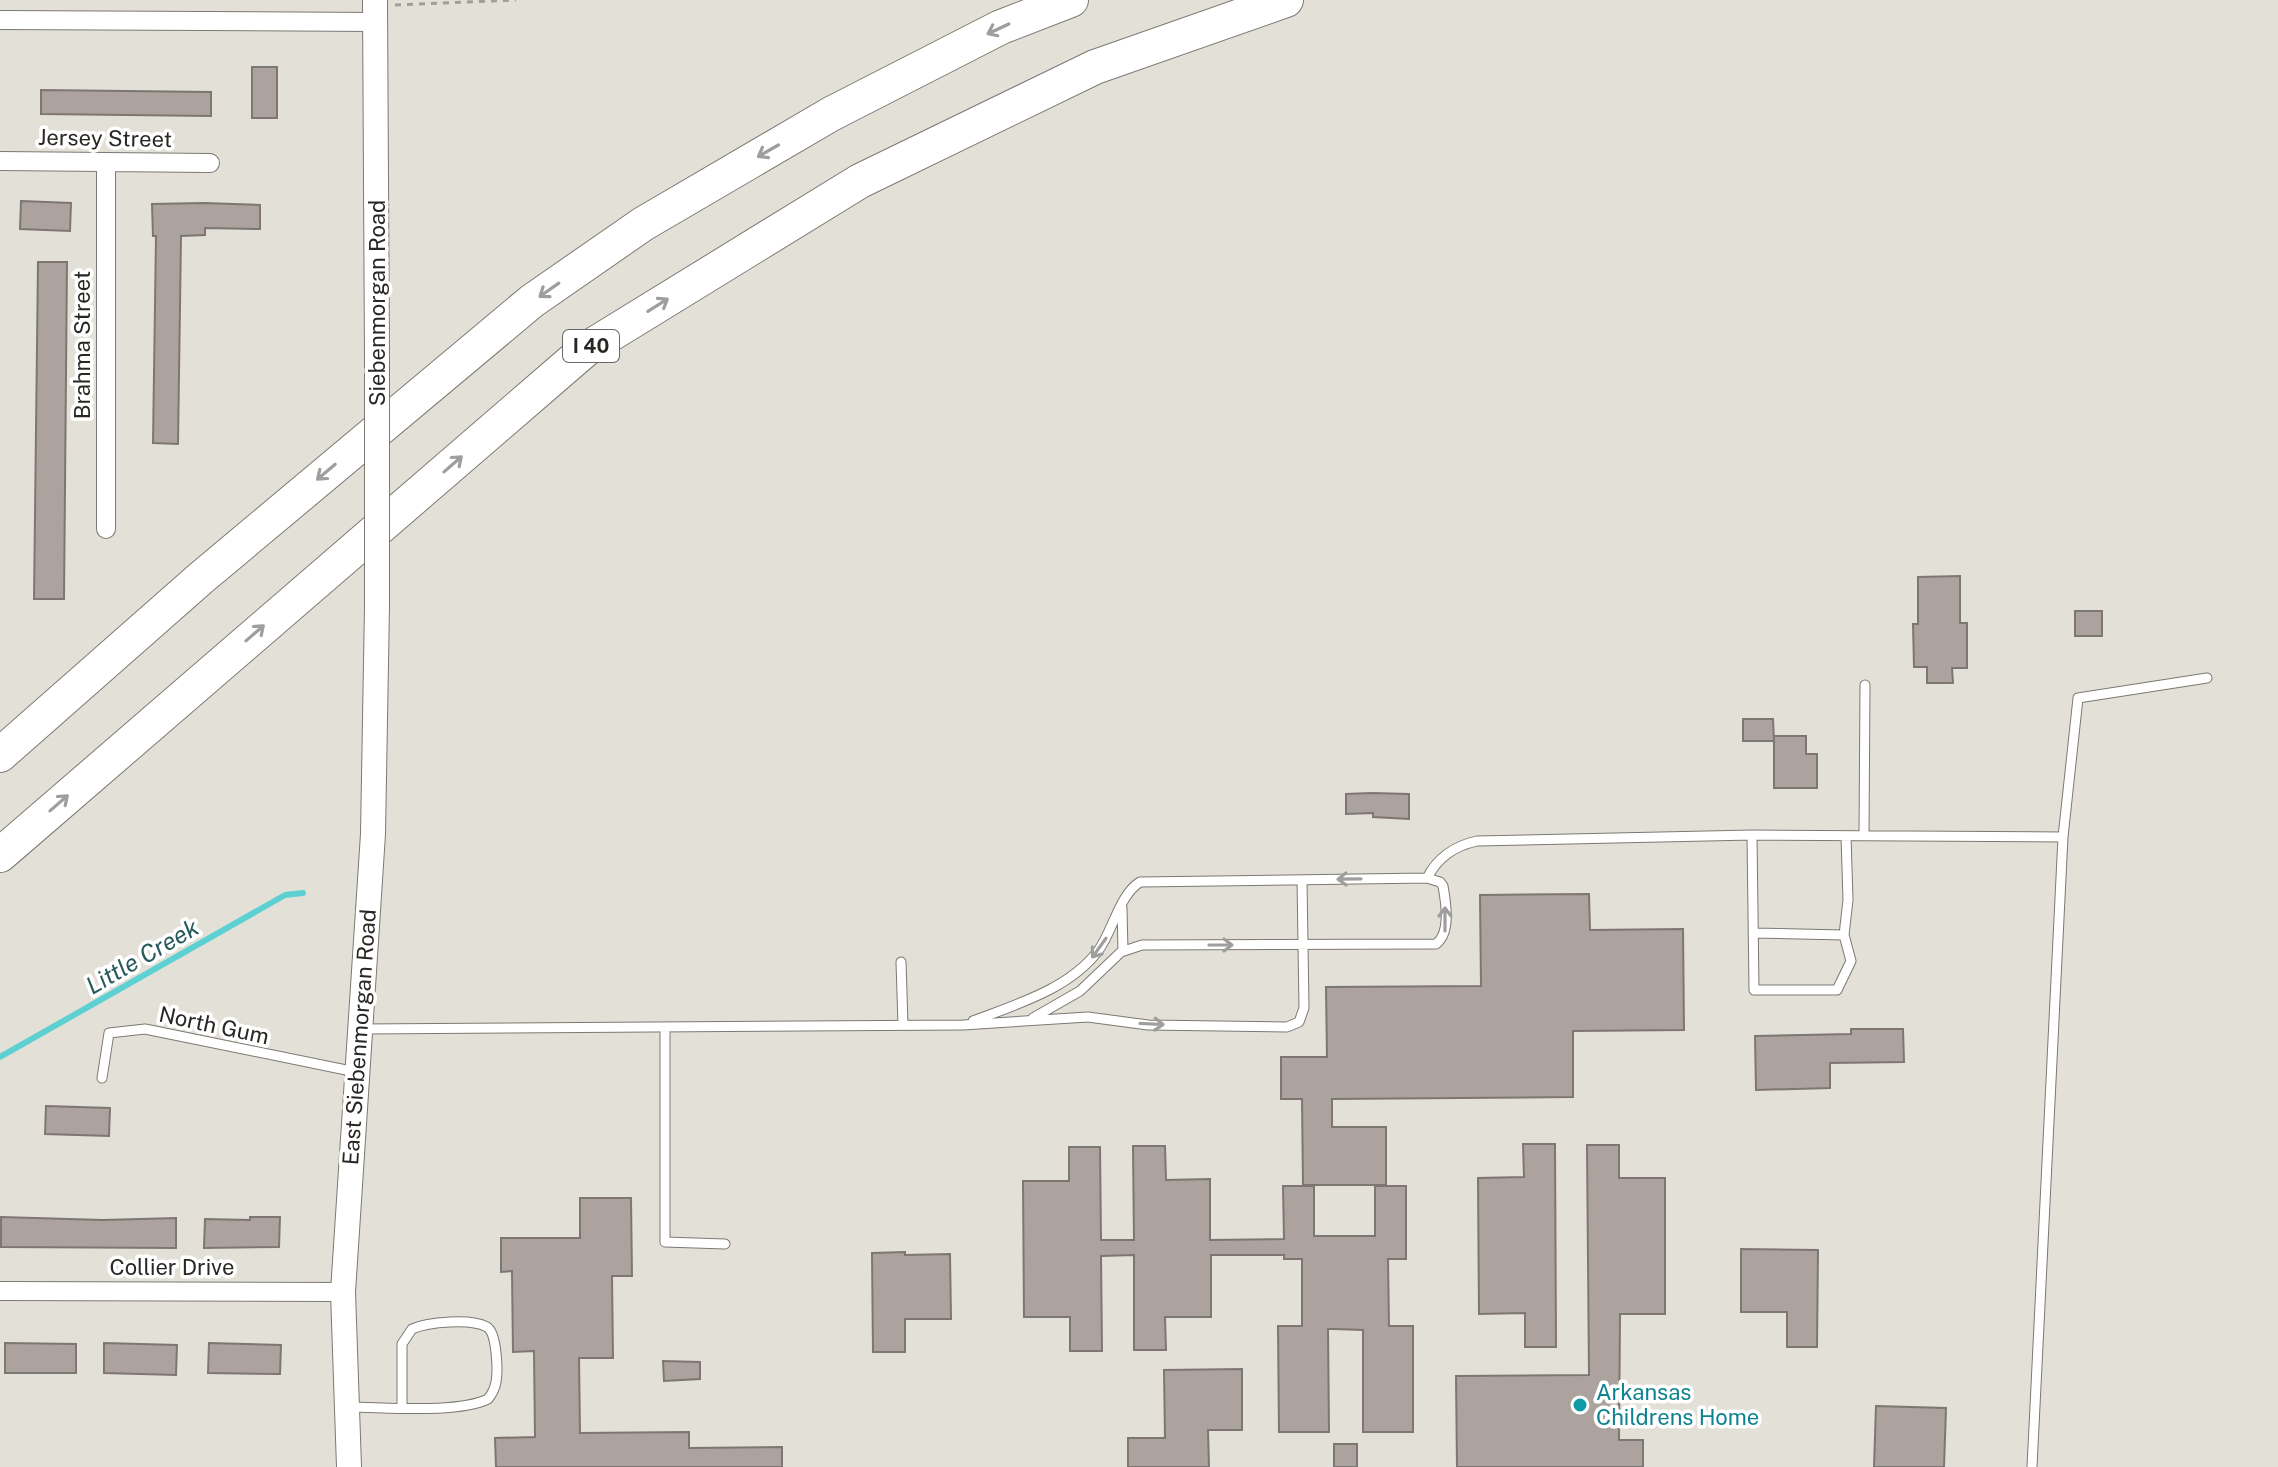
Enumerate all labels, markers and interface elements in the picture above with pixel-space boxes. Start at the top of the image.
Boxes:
one-way arrow [987,22,1011,37]
street label: Jersey Street [38,124,172,152]
one-way arrow [757,143,780,159]
street label: Siebenmorgan Road [364,200,390,406]
street label: Brahma Street [69,271,95,419]
one-way arrow [539,281,560,298]
one-way arrow [646,297,669,313]
road number: I 40 [563,330,619,362]
one-way arrow [442,455,462,473]
one-way arrow [317,463,337,481]
one-way arrow [245,624,265,642]
one-way arrow [48,795,68,813]
one-way arrow [1336,871,1363,887]
one-way arrow [1437,906,1453,933]
street label: East Siebenmorgan Road [337,908,381,1166]
water label: Little Creek [81,913,203,999]
one-way arrow [1091,937,1108,958]
one-way arrow [1207,937,1234,953]
street label: North Gum [157,1001,271,1049]
one-way arrow [1138,1017,1165,1032]
street label: Collier Drive [110,1254,234,1280]
place label: Arkansas Childrens Home [1596,1379,1759,1430]
marker: Arkansas Childrens Home [1571,1396,1589,1414]

